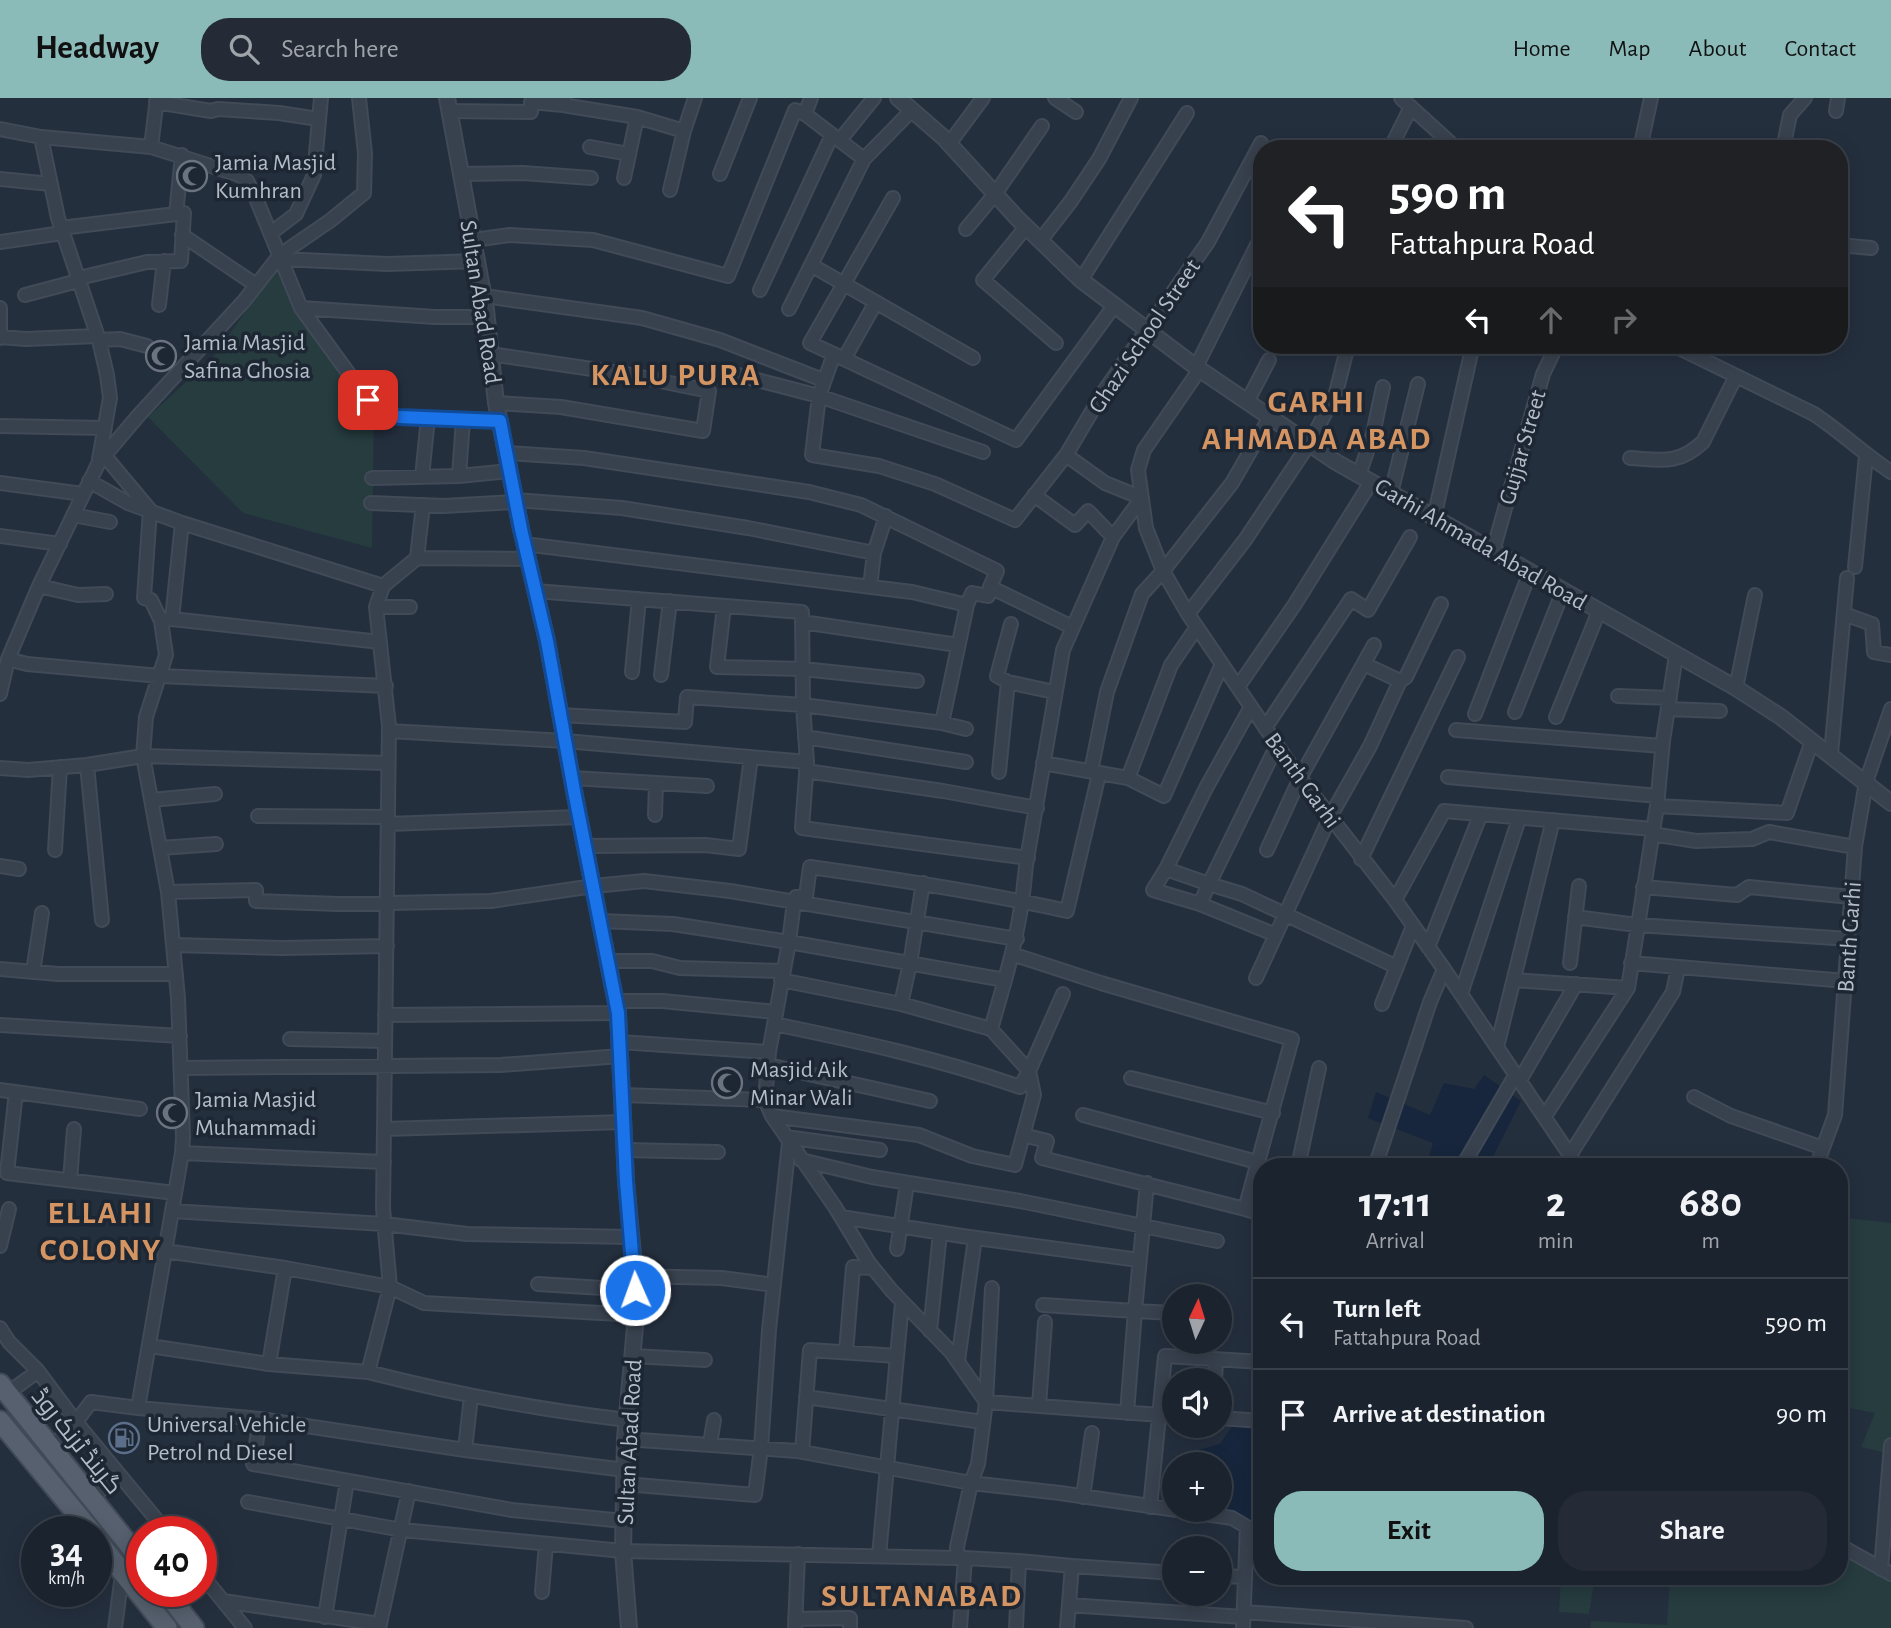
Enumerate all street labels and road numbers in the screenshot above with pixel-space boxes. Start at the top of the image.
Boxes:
street label: Sultan Abad Road [455,218,505,386]
street label: Ghazi School Street [1085,255,1205,418]
street label: Gujjar Street [1495,387,1551,507]
street label: Garhi Ahmada Abad Road [1370,474,1591,615]
street label: Banth Garhi [1260,729,1345,833]
street label: Banth Garhi [1834,881,1866,993]
street label: Sultan Abad Road [614,1359,646,1525]
street label: گرینڈ ٹرنک روڈ [27,1384,126,1499]

